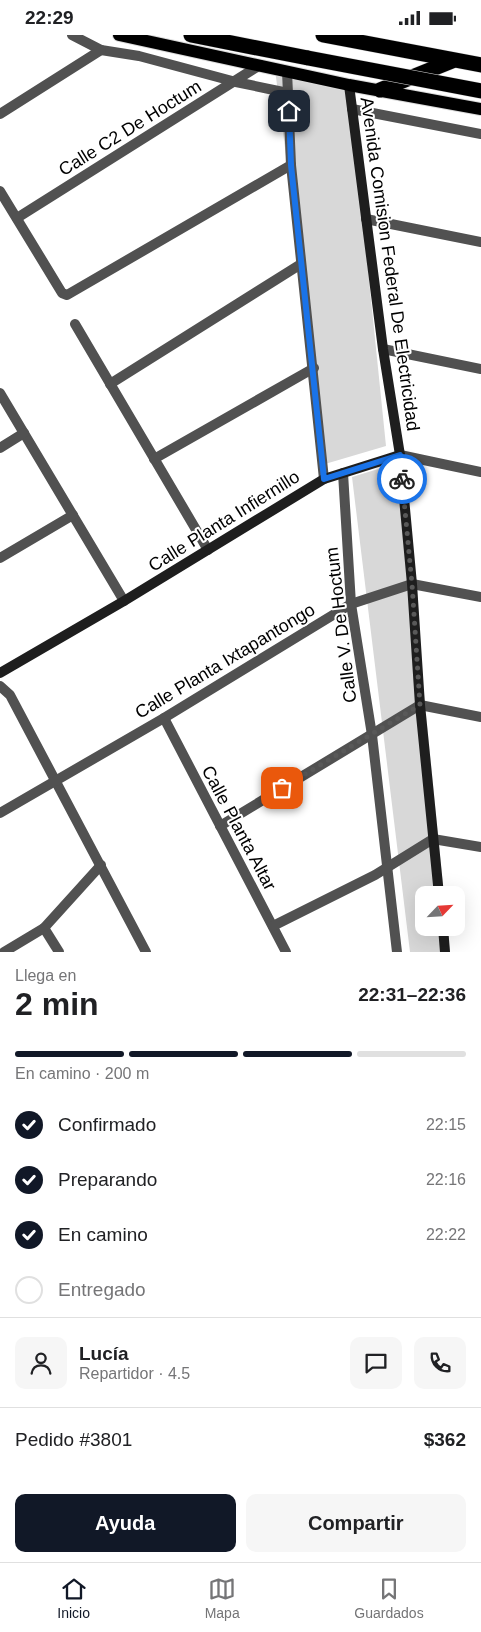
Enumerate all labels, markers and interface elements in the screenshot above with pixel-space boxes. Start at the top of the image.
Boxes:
text: 22:29 [25,7,74,28]
street label: Calle C2 De Hoctum [55,76,205,180]
pin [268,90,310,132]
street label: Avenida Comision Federal De Electricidad [357,96,423,432]
icon: home [275,97,303,125]
courier [377,454,427,504]
icon: bike [388,465,416,493]
street label: Calle Planta Infiernillo [145,466,303,576]
street label: Calle V. De Hoctum [322,546,360,704]
street label: Calle Planta Ixtapantongo [131,599,319,723]
street label: Calle Planta Altar [198,762,280,894]
pin [261,767,303,809]
icon: bag [268,774,296,802]
north arrow [415,886,465,936]
map controls [415,886,465,936]
text: Llega en [15,967,76,984]
text: 22:31–22:36 [358,984,466,1005]
text: 2 min [15,986,99,1022]
text: En camino · 200 m [15,1065,149,1082]
icon: check [15,1111,43,1139]
text: Confirmado [58,1114,156,1135]
text: 22:15 [426,1116,466,1133]
icon: check [15,1166,43,1194]
text: Preparando [58,1169,157,1190]
text: 22:16 [426,1171,466,1188]
icon: check [15,1221,43,1249]
text: En camino [58,1224,148,1245]
text: 22:22 [426,1226,466,1243]
text: Entregado [58,1279,146,1300]
button: person [15,1337,67,1389]
button: chat [350,1337,402,1389]
button: phone [414,1337,466,1389]
text: Lucía [79,1343,129,1364]
text: Repartidor · 4.5 [79,1365,190,1382]
text: Pedido #3801 [15,1429,132,1450]
text: $362 [424,1429,466,1450]
button: Ayuda [15,1494,236,1552]
button: Compartir [246,1494,466,1552]
tab: Inicio [57,1575,90,1621]
tab: Mapa [205,1575,240,1621]
tab: Guardados [354,1575,424,1621]

